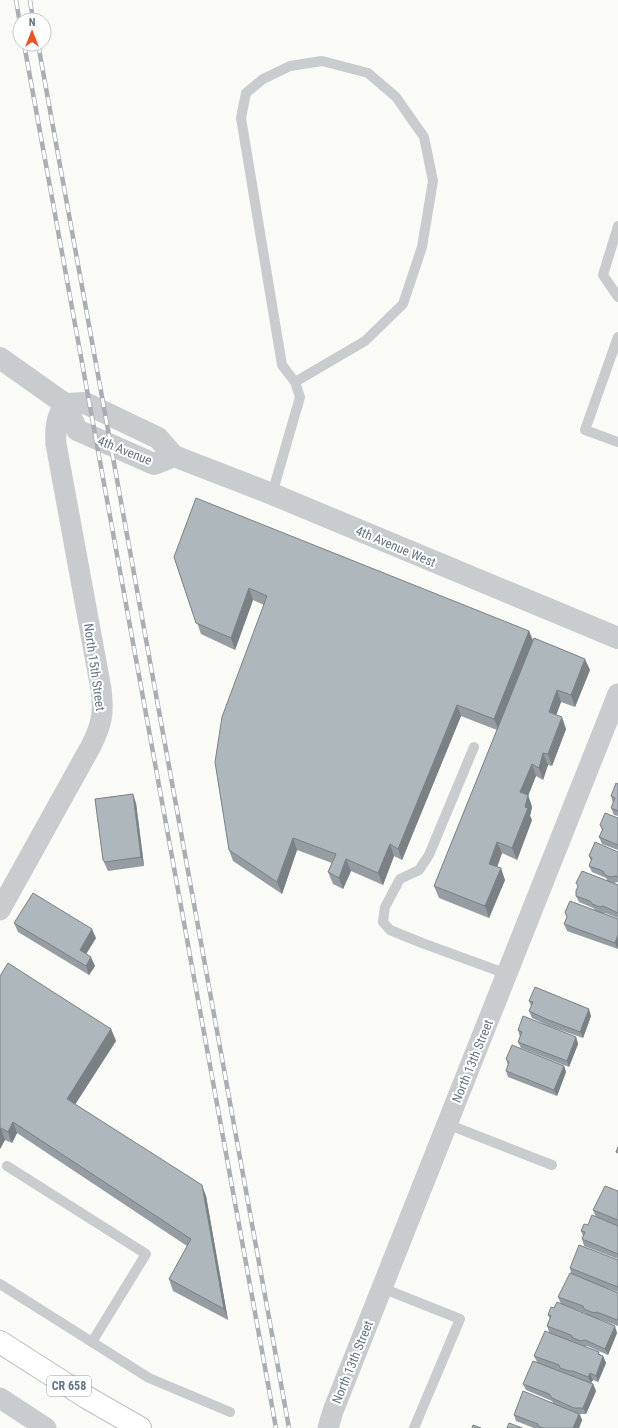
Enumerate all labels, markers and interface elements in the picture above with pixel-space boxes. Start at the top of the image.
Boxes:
north arrow [12,12,52,52]
text: N [29,16,36,29]
street label: 4th Avenue [96,433,154,468]
street label: 4th Avenue West [354,523,438,570]
street label: North 15th Street [81,622,108,712]
street label: North 13th Street [449,1017,496,1105]
street label: North 13th Street [329,1318,376,1406]
road number: CR 658 [47,1376,91,1396]

